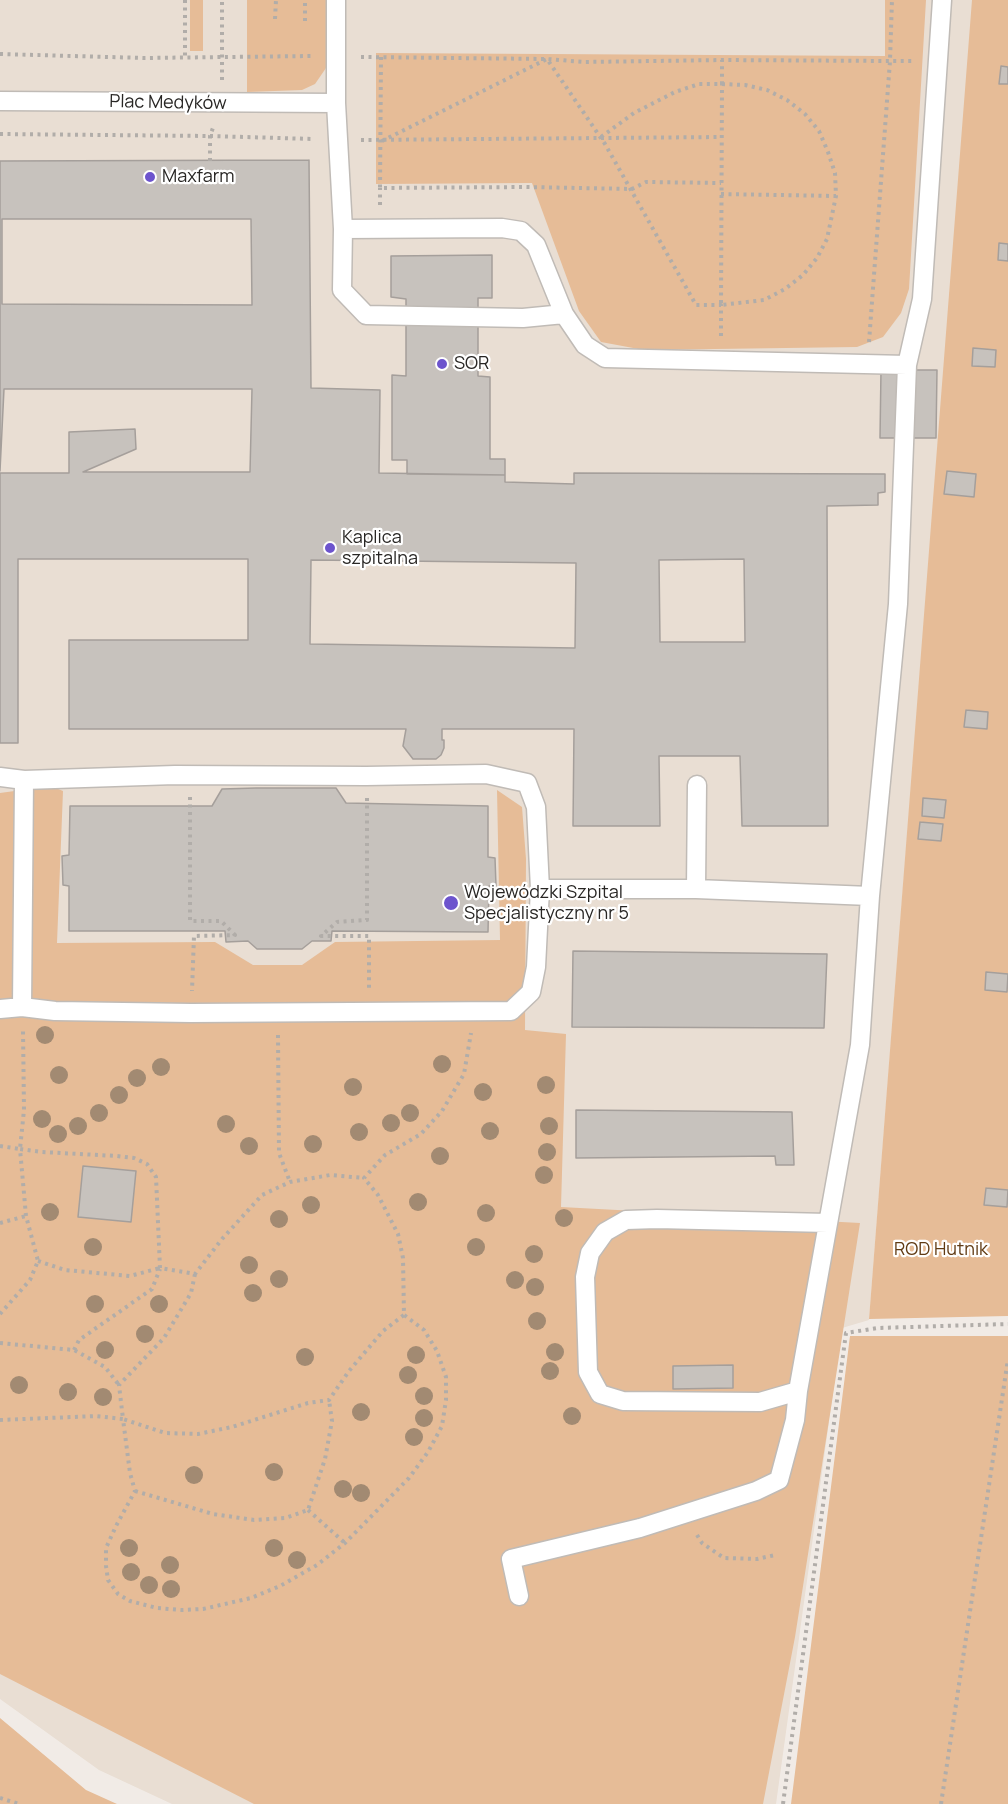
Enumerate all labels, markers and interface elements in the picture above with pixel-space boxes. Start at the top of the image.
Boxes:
street label: Plac Medyków [109,91,227,115]
place label: Maxfarm [162,166,234,188]
marker: Maxfarm [143,170,157,184]
place label: SOR [454,353,489,375]
marker: SOR [435,357,449,371]
place label: Kaplica szpitalna [342,527,418,570]
marker: Kaplica szpitalna [323,541,337,555]
place label: Wojewódzki Szpital Specjalistyczny nr 5 [464,882,629,924]
marker: Wojewódzki Szpital Specjalistyczny nr 5 [442,894,460,912]
park label: ROD Hutnik [894,1239,988,1261]

